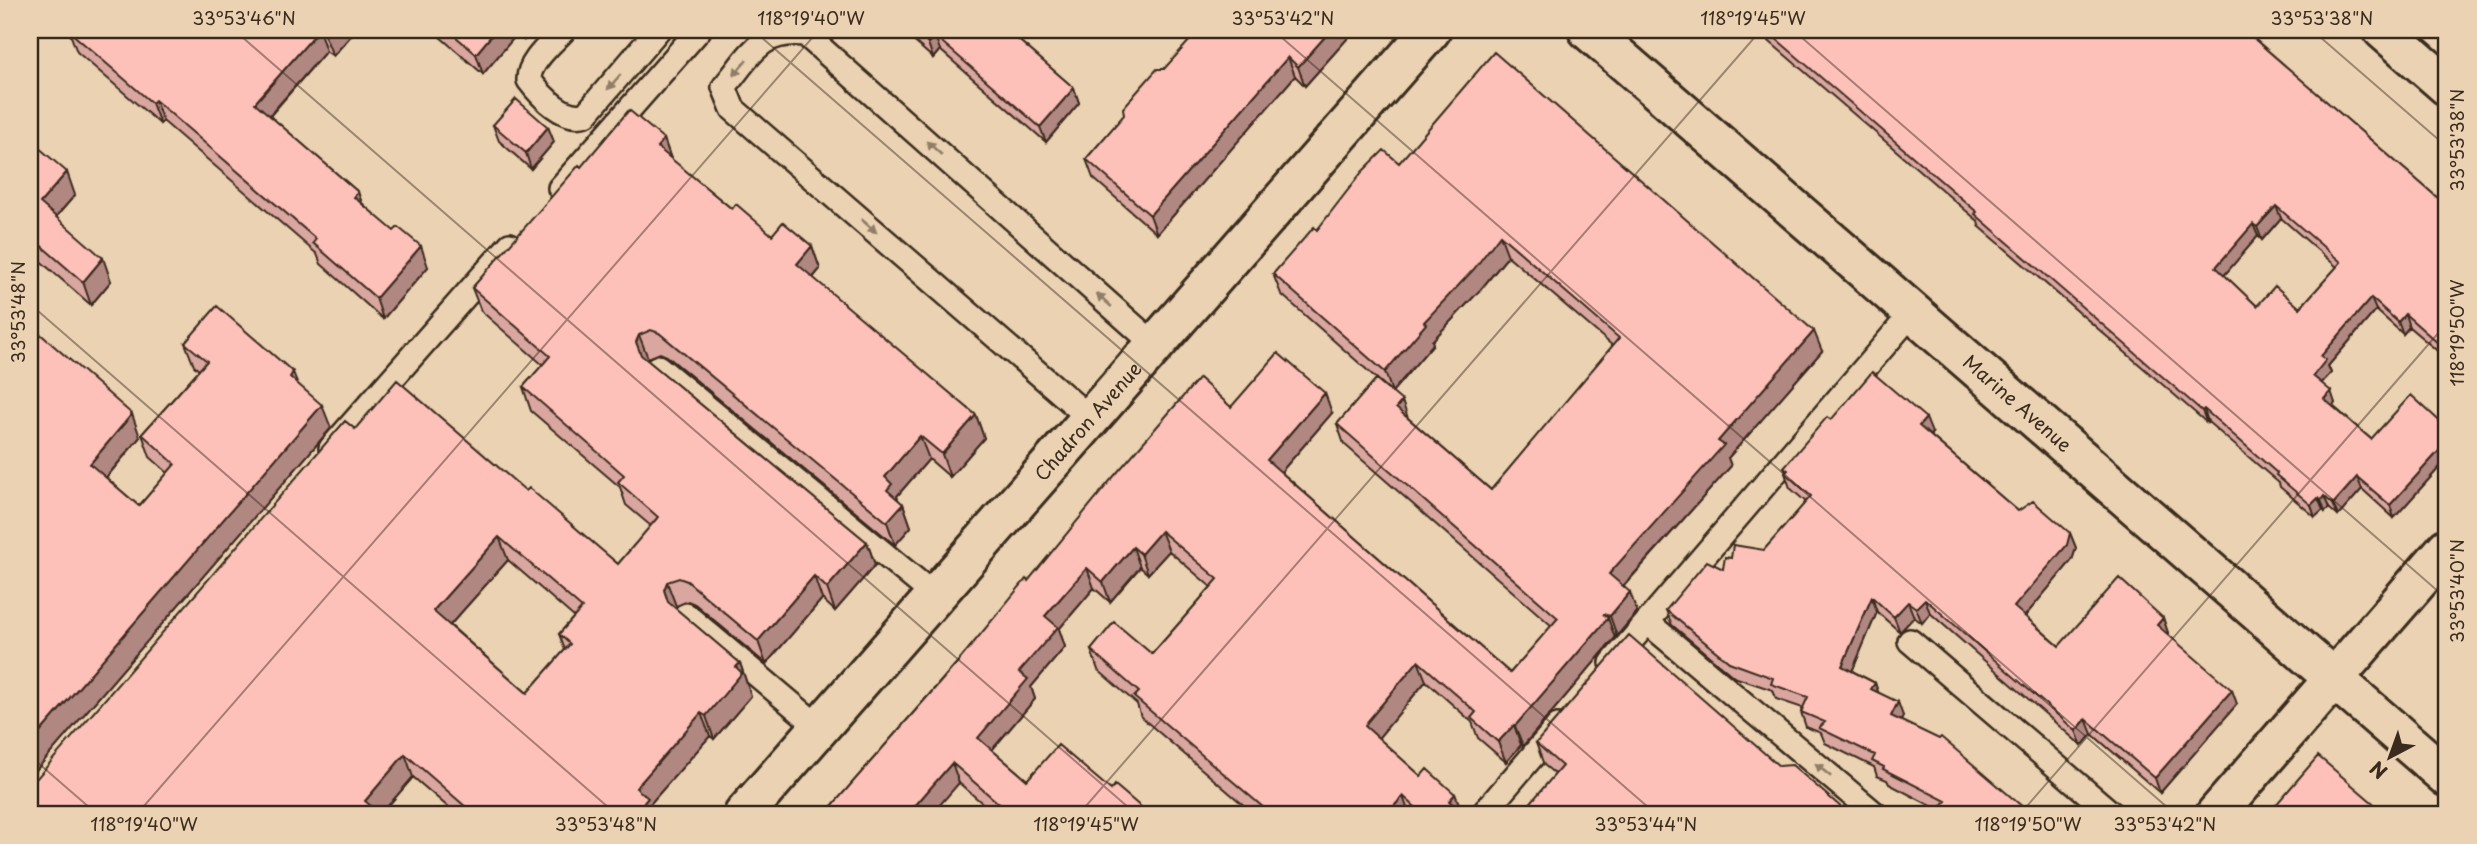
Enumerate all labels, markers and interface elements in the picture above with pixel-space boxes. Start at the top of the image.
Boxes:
text: 33°53'46"N [192,4,296,31]
text: 118°19'40"W [757,4,865,31]
text: 33°53'42"N [1232,4,1334,31]
text: 118°19'45"W [1700,4,1806,31]
text: 33°53'38"N [2271,4,2373,31]
one-way arrow [732,59,748,77]
one-way arrow [607,73,622,90]
text: 33°53'38"N [2443,89,2470,191]
one-way arrow [925,140,943,156]
one-way arrow [860,218,877,233]
text: 33°53'48"N [4,261,31,363]
text: 118°19'50"W [2443,279,2470,387]
one-way arrow [1095,293,1112,308]
street label: Marine Avenue [1958,348,2078,458]
street label: Chadron Avenue [1027,355,1147,486]
text: 33°53'40"N [2443,539,2470,643]
north arrow [2354,722,2424,792]
text: N [2363,755,2393,786]
one-way arrow [1814,763,1831,778]
text: 118°19'40"W [90,810,198,837]
text: 33°53'48"N [555,810,657,837]
text: 118°19'45"W [1033,810,1139,837]
text: 33°53'44"N [1595,810,1697,837]
text: 118°19'50"W [1974,810,2082,837]
text: 33°53'42"N [2114,810,2216,837]

